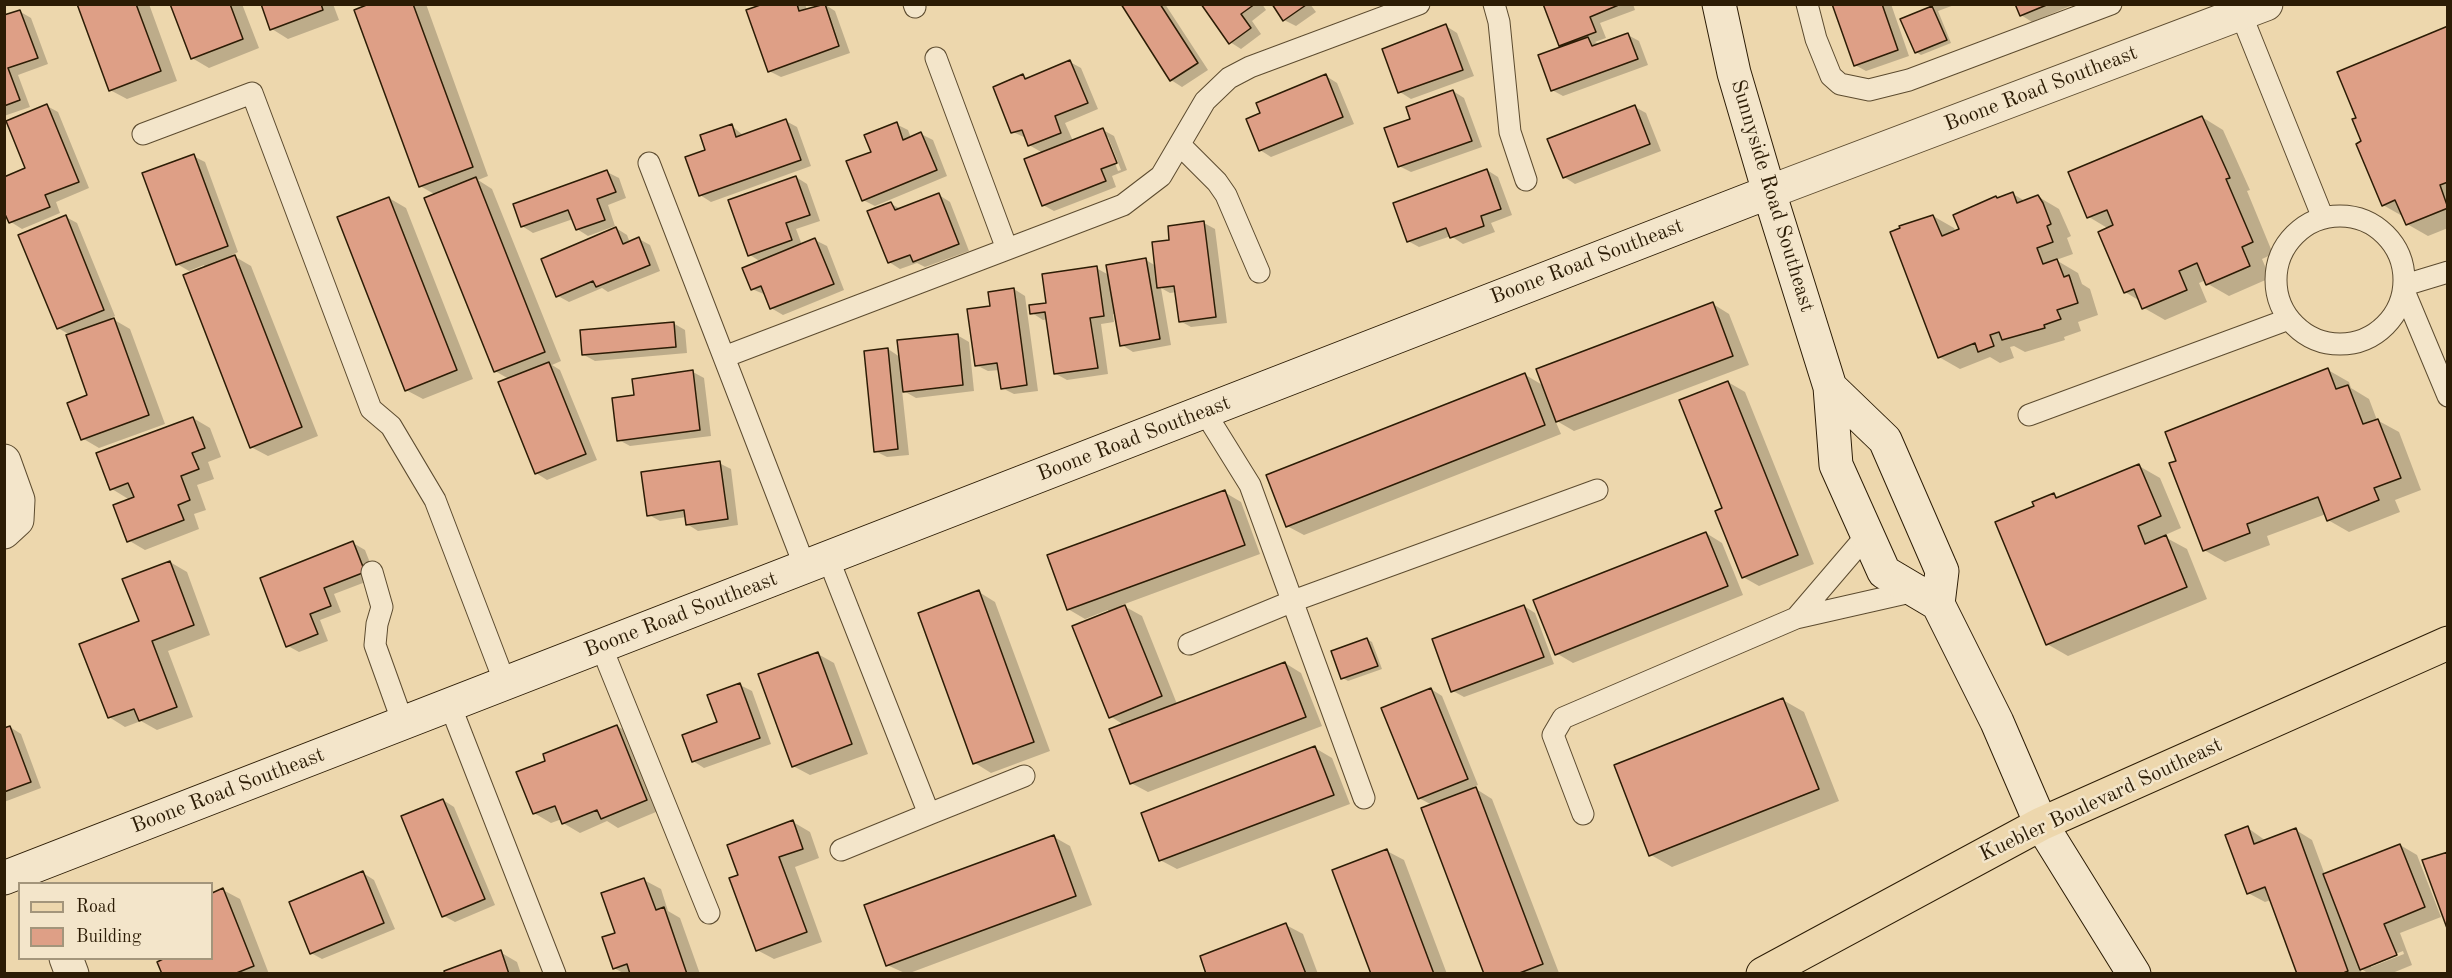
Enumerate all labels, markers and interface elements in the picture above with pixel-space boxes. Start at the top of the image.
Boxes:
street label: Boone Road Southeast [1941,41,2141,137]
street label: Sunnyside Road Southeast [1725,77,1819,315]
street label: Boone Road Southeast [1487,214,1687,310]
street label: Boone Road Southeast [1034,391,1234,487]
street label: Boone Road Southeast [581,567,781,663]
street label: Kuebler Boulevard Southeast [1976,733,2226,867]
street label: Boone Road Southeast [128,743,328,839]
legend [18,882,213,960]
text: Road [76,898,116,916]
text: Building [76,928,141,946]

